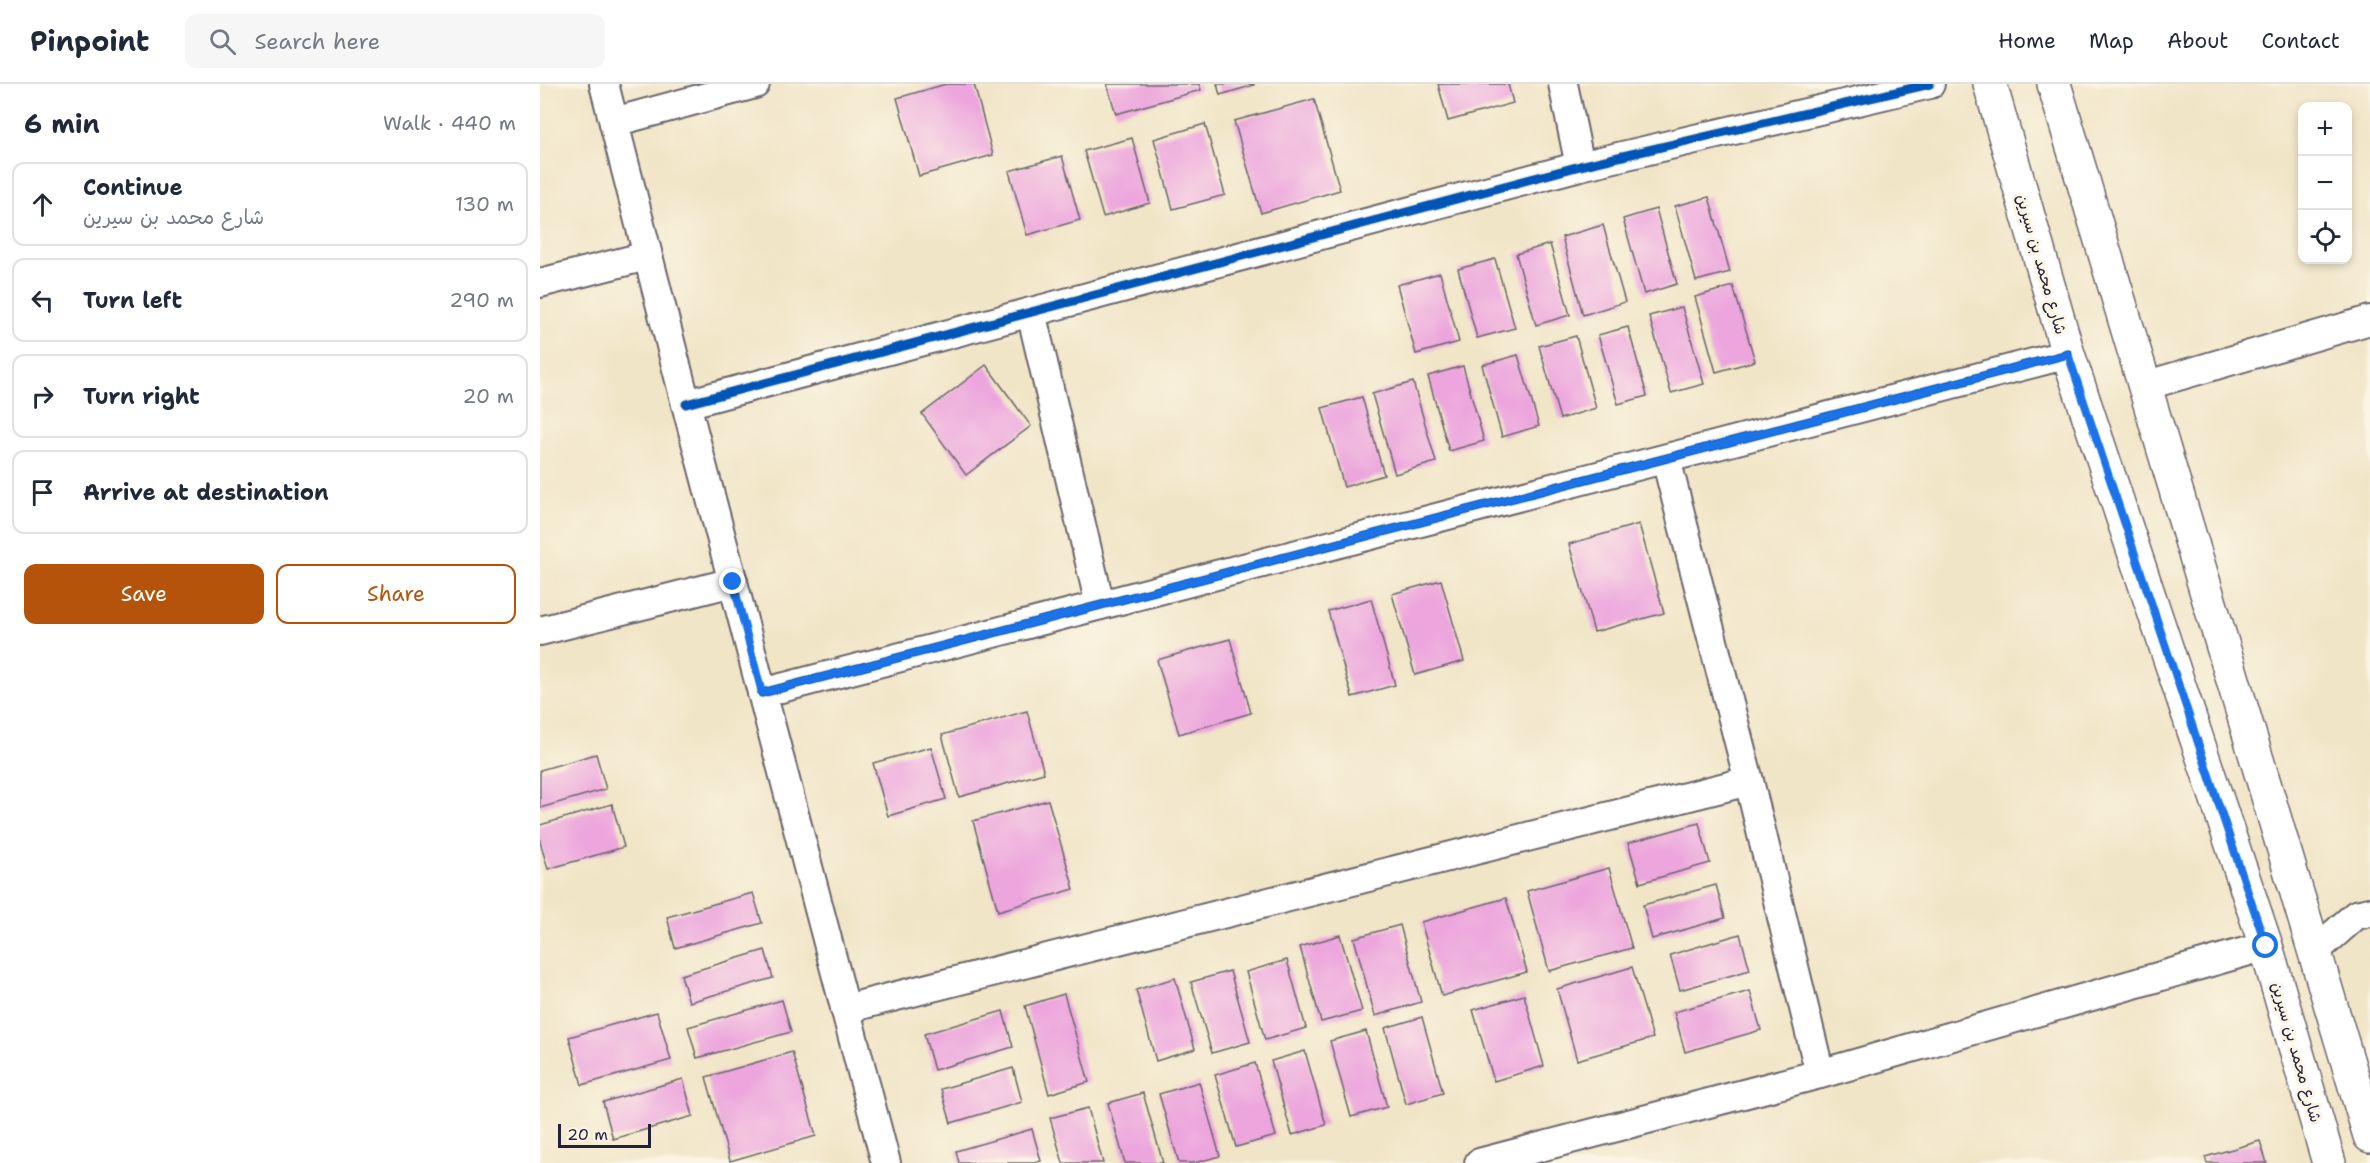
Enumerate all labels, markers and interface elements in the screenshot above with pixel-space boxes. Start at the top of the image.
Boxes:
search box [185,14,605,68]
text: Pinpoint [30,22,149,60]
icon: search [206,25,239,58]
text: Search here [254,27,380,56]
text: Home [1998,27,2056,55]
text: Map [2089,27,2134,55]
text: About [2167,27,2228,55]
text: Contact [2261,27,2340,55]
map controls [2298,102,2352,264]
button: + [2298,102,2352,156]
text: 6 min [24,106,100,141]
text: Walk · 440 m [383,110,516,136]
button: − [2298,156,2352,210]
text: Continue [83,173,183,202]
icon: ahead [26,188,59,221]
text: 130 m [455,191,514,217]
street label: شارع محمد بن سيرين [2010,192,2072,337]
text: شارع محمد بن سيرين [83,204,264,230]
button: locate [2298,210,2352,264]
icon: left [26,284,59,317]
text: Turn left [83,286,182,315]
text: 290 m [449,287,514,313]
icon: right [26,380,59,413]
text: Turn right [83,382,200,411]
text: 20 m [463,383,514,409]
icon: arrive [26,476,59,509]
text: Arrive at destination [83,478,329,507]
button: Save [24,564,264,624]
button: Share [276,564,516,624]
route end [719,568,745,594]
route start [2252,932,2278,958]
street label: شارع محمد بن سيرين [2265,980,2327,1125]
scale bar [558,1121,651,1148]
text: 20 m [567,1124,608,1145]

